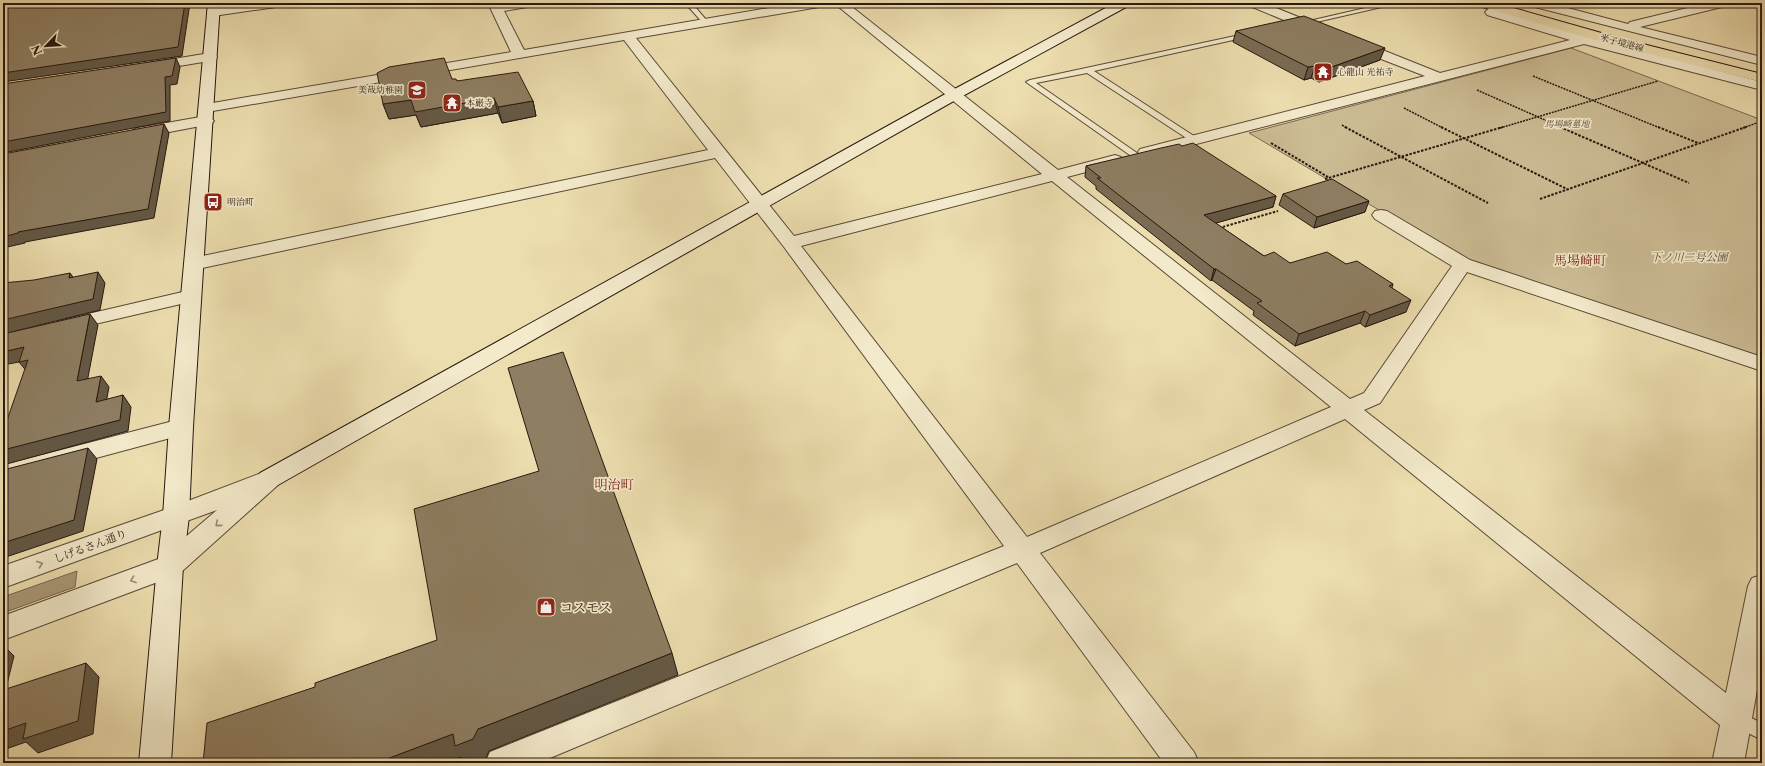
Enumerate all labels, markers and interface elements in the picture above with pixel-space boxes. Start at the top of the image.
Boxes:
north arrow [26,26,66,66]
street label: 米子境港線 [1599,31,1645,54]
text: N [28,43,45,58]
temple icon: 心龍山 光祐寺 [1312,61,1334,83]
place label: 心龍山 光祐寺 [1337,66,1393,77]
school or university icon: 美哉幼稚園 [406,79,428,101]
place label: 美哉幼稚園 [358,84,403,95]
temple icon: 本巌寺 [441,92,463,114]
place label: 本巌寺 [466,97,493,108]
park label: 馬場崎墓地 [1544,118,1590,129]
bus stop icon: 明治町 [202,191,224,213]
place label: 明治町 [227,196,254,207]
park label: 下ノ川二号公園 [1651,250,1729,264]
district label: 馬場崎町 [1554,252,1606,268]
district label: 明治町 [594,476,634,492]
one-way arrow [216,519,223,526]
street label: しげるさん通り [51,526,129,566]
one-way arrow [36,561,43,569]
one-way arrow [130,575,137,584]
shop icon: コスモス [535,596,557,618]
place label: コスモス [560,599,612,615]

